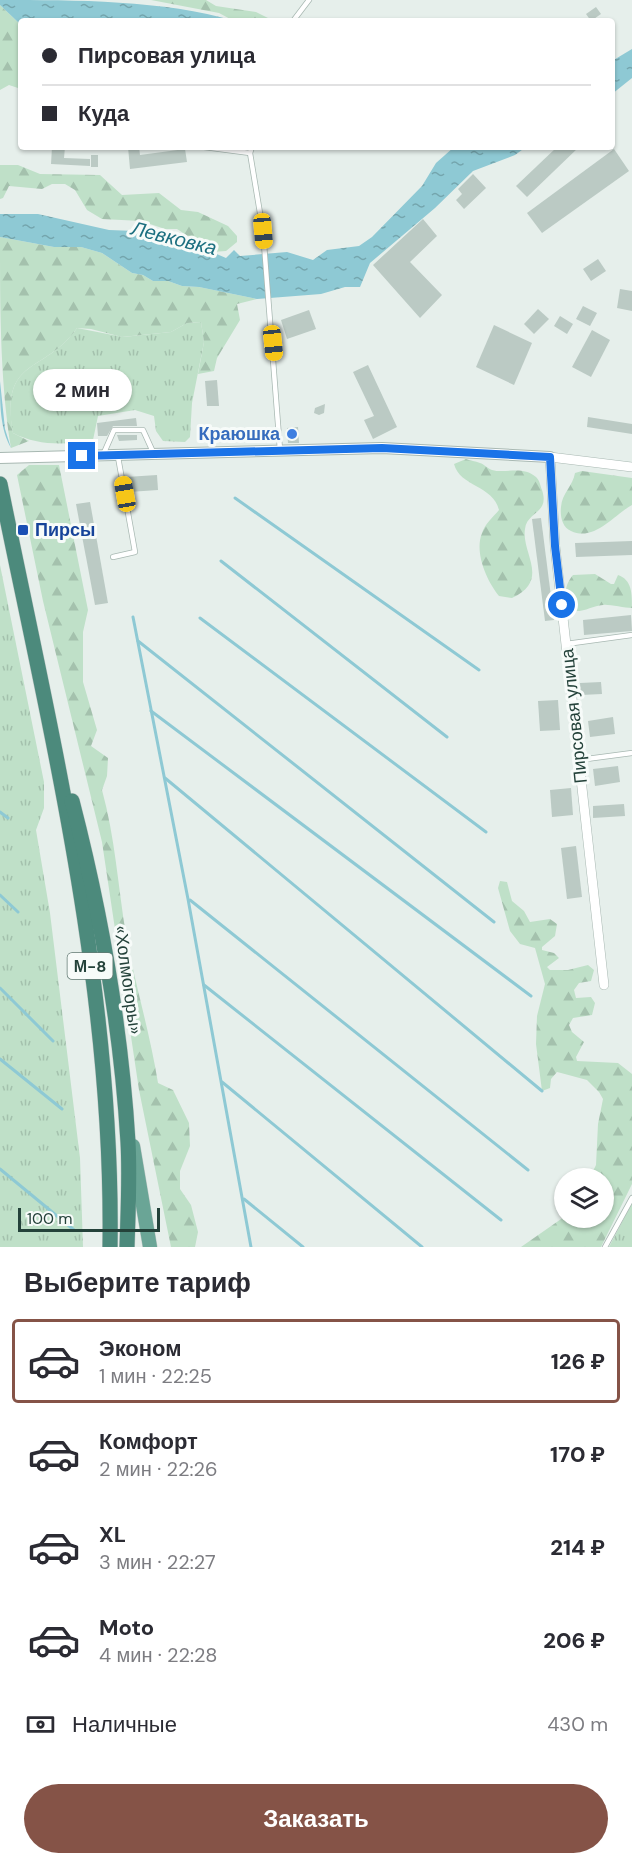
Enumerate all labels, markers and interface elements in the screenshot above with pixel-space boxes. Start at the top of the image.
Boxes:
text: Пирсовая улица [78,41,255,70]
text: Куда [78,99,129,128]
car [252,212,274,250]
water label: Левковка [127,214,219,261]
car [262,324,284,362]
callout: 2 мин [32,369,132,411]
text: 2 мин [55,377,110,403]
place label: Краюшка [199,422,281,446]
marker: Краюшка [285,427,299,441]
route end [68,442,95,469]
car [113,475,137,513]
place label: Пирсы [35,518,95,542]
marker: Пирсы [16,523,30,537]
route start [548,591,575,618]
street label: Пирсовая улица [555,646,593,785]
street label: «Холмогоры» [108,924,148,1036]
road number: М-8 [68,953,112,979]
map controls [554,1168,614,1228]
button: layers [554,1168,614,1228]
scale bar [18,1205,160,1232]
text: 100 m [27,1208,72,1229]
text: Выберите тариф [24,1265,251,1300]
icon: car [27,1334,81,1388]
text: Эконом [99,1334,182,1363]
text: 126 ₽ [551,1347,605,1376]
text: 1 мин · 22:25 [99,1363,212,1389]
icon: car [27,1427,81,1481]
text: Комфорт [99,1427,198,1456]
text: 170 ₽ [550,1440,605,1469]
text: 2 мин · 22:26 [99,1456,218,1482]
icon: car [27,1520,81,1574]
text: XL [99,1520,126,1549]
text: 214 ₽ [550,1533,605,1562]
text: 3 мин · 22:27 [99,1549,216,1575]
icon: car [27,1613,81,1667]
text: Moto [99,1613,154,1642]
text: 206 ₽ [543,1626,605,1655]
text: 4 мин · 22:28 [99,1642,217,1668]
icon: cash [24,1708,57,1741]
text: Наличные [72,1710,177,1739]
text: 430 m [547,1711,608,1737]
button: Заказать [24,1784,608,1853]

